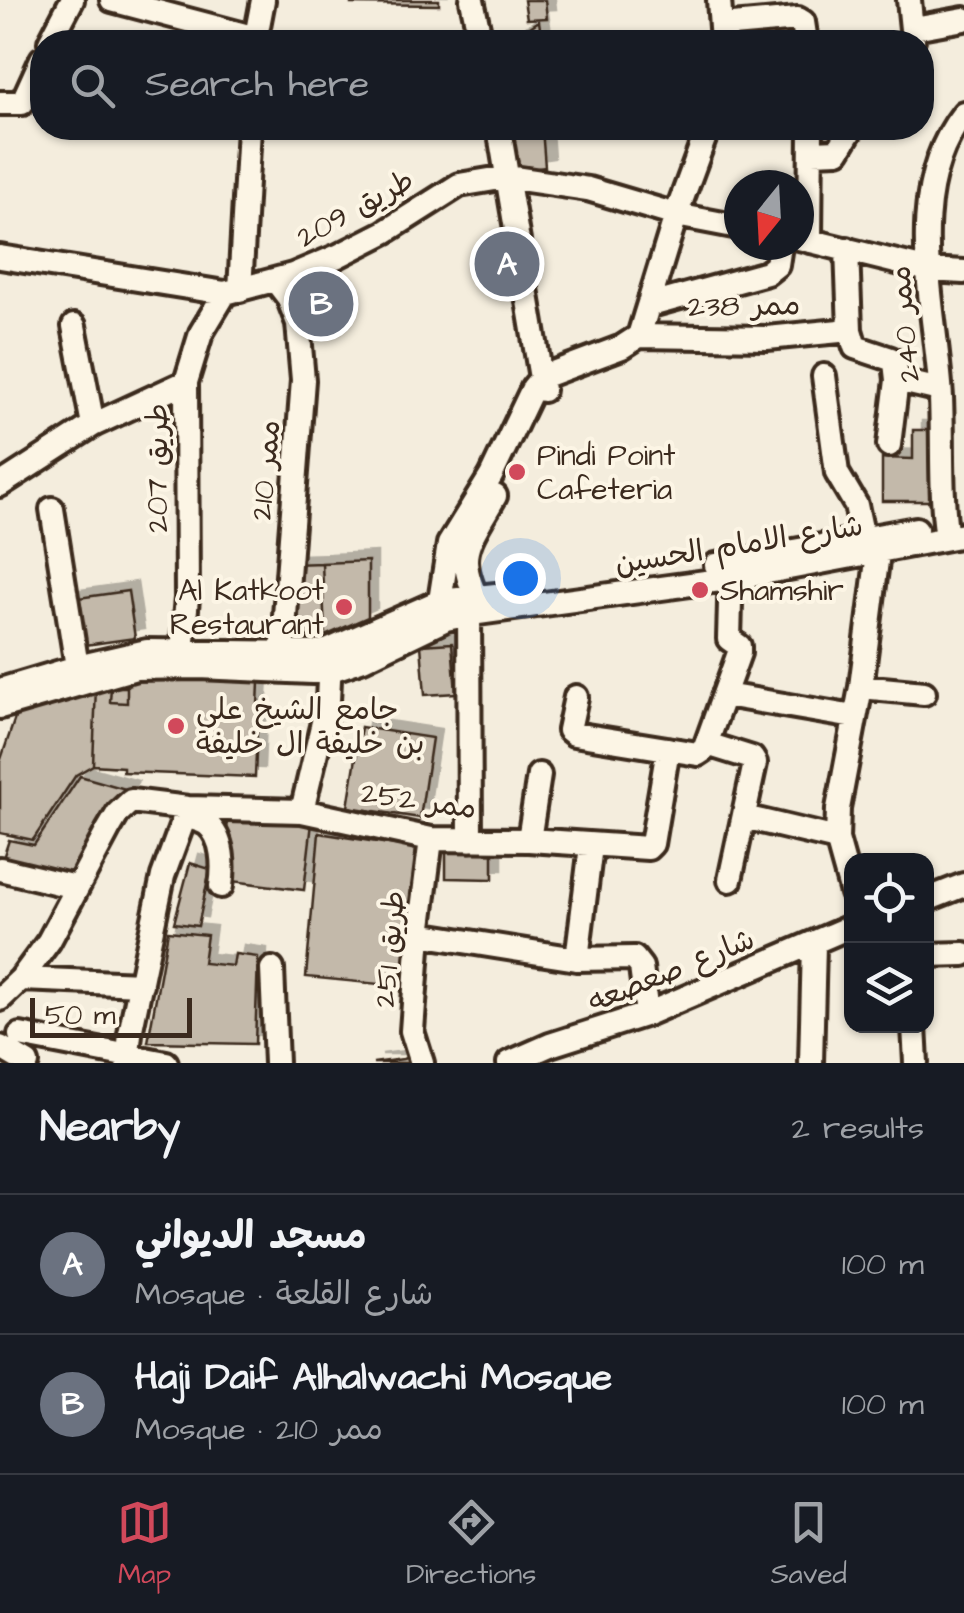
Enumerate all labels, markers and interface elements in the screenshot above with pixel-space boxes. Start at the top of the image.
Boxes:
search box [30,30,934,140]
icon: search [65,58,120,113]
text: Search here [145,59,369,111]
street label: طريق 209 [289,159,422,258]
north arrow [724,170,814,260]
pin: A [474,226,540,302]
street label: ممر 240 [879,264,931,384]
pin: B [288,266,354,342]
street label: ممر 238 [687,284,801,328]
street label: طريق 207 [137,403,179,533]
street label: ممر 210 [241,418,291,522]
place label: Pindi Point Cafeteria [537,435,675,511]
marker: Pindi Point Cafeteria [506,461,528,483]
street label: شارع الامام الحسين [612,505,866,585]
your location [495,553,546,604]
place label: Al Katkoot Restaurant [170,570,324,646]
place label: Shamshir [720,570,844,612]
marker: Shamshir [689,579,711,601]
marker: Al Katkoot Restaurant [333,596,355,618]
place label: جامع الشيخ علي بن خليفة ال خليفة [196,689,424,765]
marker: جامع الشيخ علي بن خليفة ال خليفة [165,715,187,737]
street label: ممر 252 [358,772,479,830]
map controls [844,853,934,1033]
button: locate [844,853,934,943]
street label: طريق 251 [364,889,416,1009]
street label: شارع صعصعه [582,918,761,1023]
button: layers [844,943,934,1033]
scale bar [30,993,192,1038]
text: 50 m [45,996,116,1035]
text: Nearby [40,1099,180,1157]
text: 2 results [792,1106,924,1151]
text: مسجد الديواني [135,1211,367,1263]
text: A [62,1242,83,1287]
text: 100 m [842,1242,924,1287]
text: Mosque · شارع القلعة [135,1272,433,1317]
text: Haji Daif Alhalwachi Mosque [135,1352,612,1404]
text: B [61,1382,84,1427]
text: 100 m [842,1382,924,1427]
text: Mosque · ممر 210 [135,1407,383,1452]
tab: Map [117,1495,172,1594]
tab: Directions [406,1495,536,1594]
tab: Saved [771,1495,847,1594]

